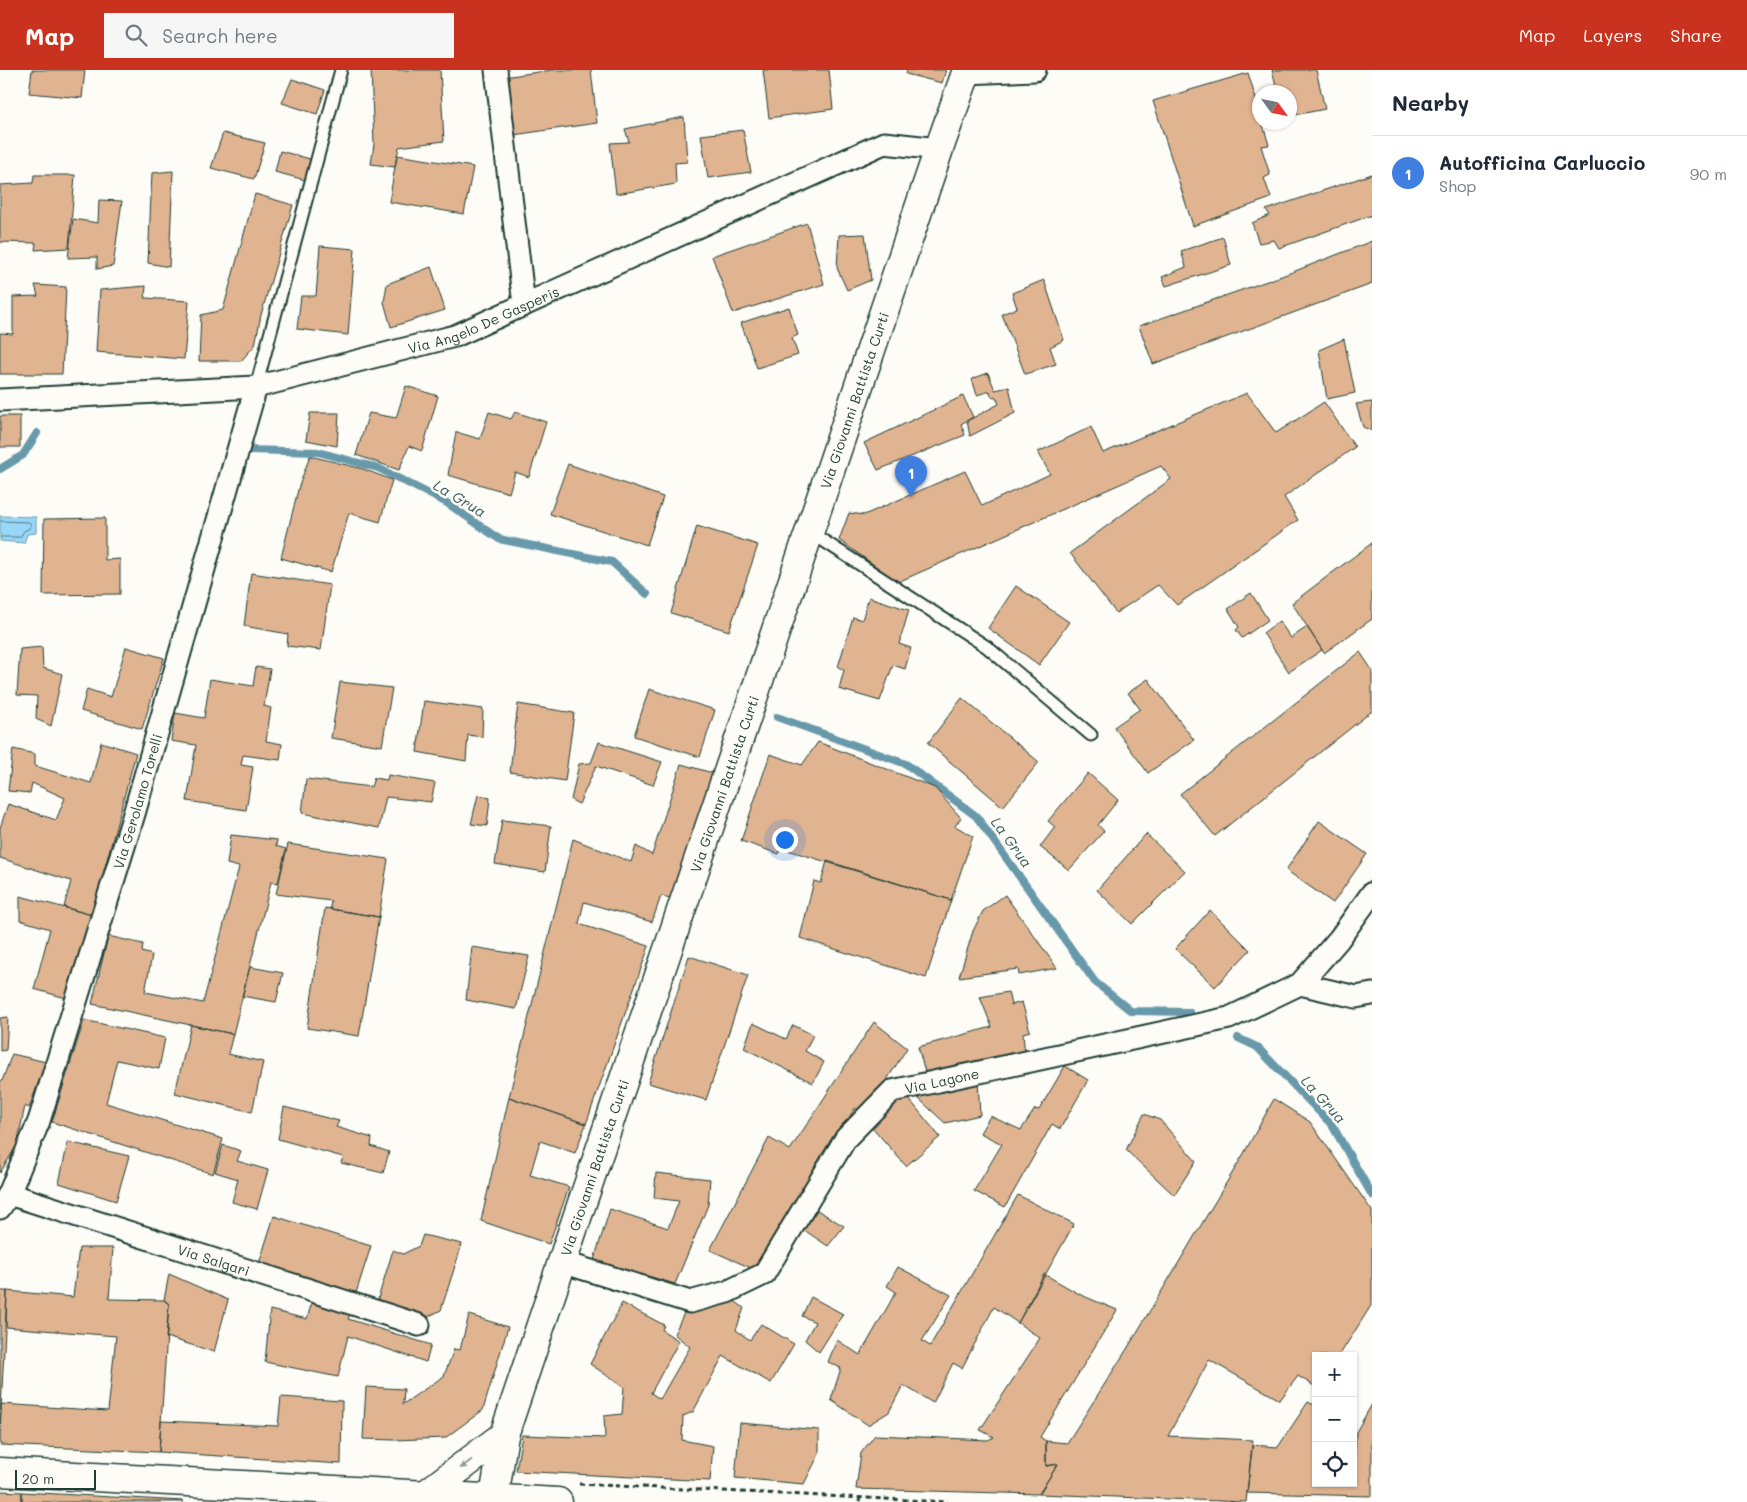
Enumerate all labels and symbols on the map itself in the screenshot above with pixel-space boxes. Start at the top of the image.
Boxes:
north arrow [1252,85,1297,130]
street label: Via Angelo De Gasperis [406,281,562,357]
street label: Via Giovanni Battista Curti [815,309,893,491]
pin: 1 [895,456,927,497]
water label: La Grua [430,474,490,522]
street label: Via Giovanni Battista Curti [685,693,763,875]
street label: Via Gerolamo Torelli [108,731,166,871]
water label: La Grua [987,813,1037,871]
your location [772,827,798,853]
street label: Via Lagone [903,1063,981,1098]
water label: La Grua [1297,1071,1351,1127]
street label: Via Giovanni Battista Curti [555,1077,633,1258]
street label: Via Salgari [175,1239,252,1280]
one-way arrow [459,1459,473,1469]
scale bar [15,1467,96,1490]

